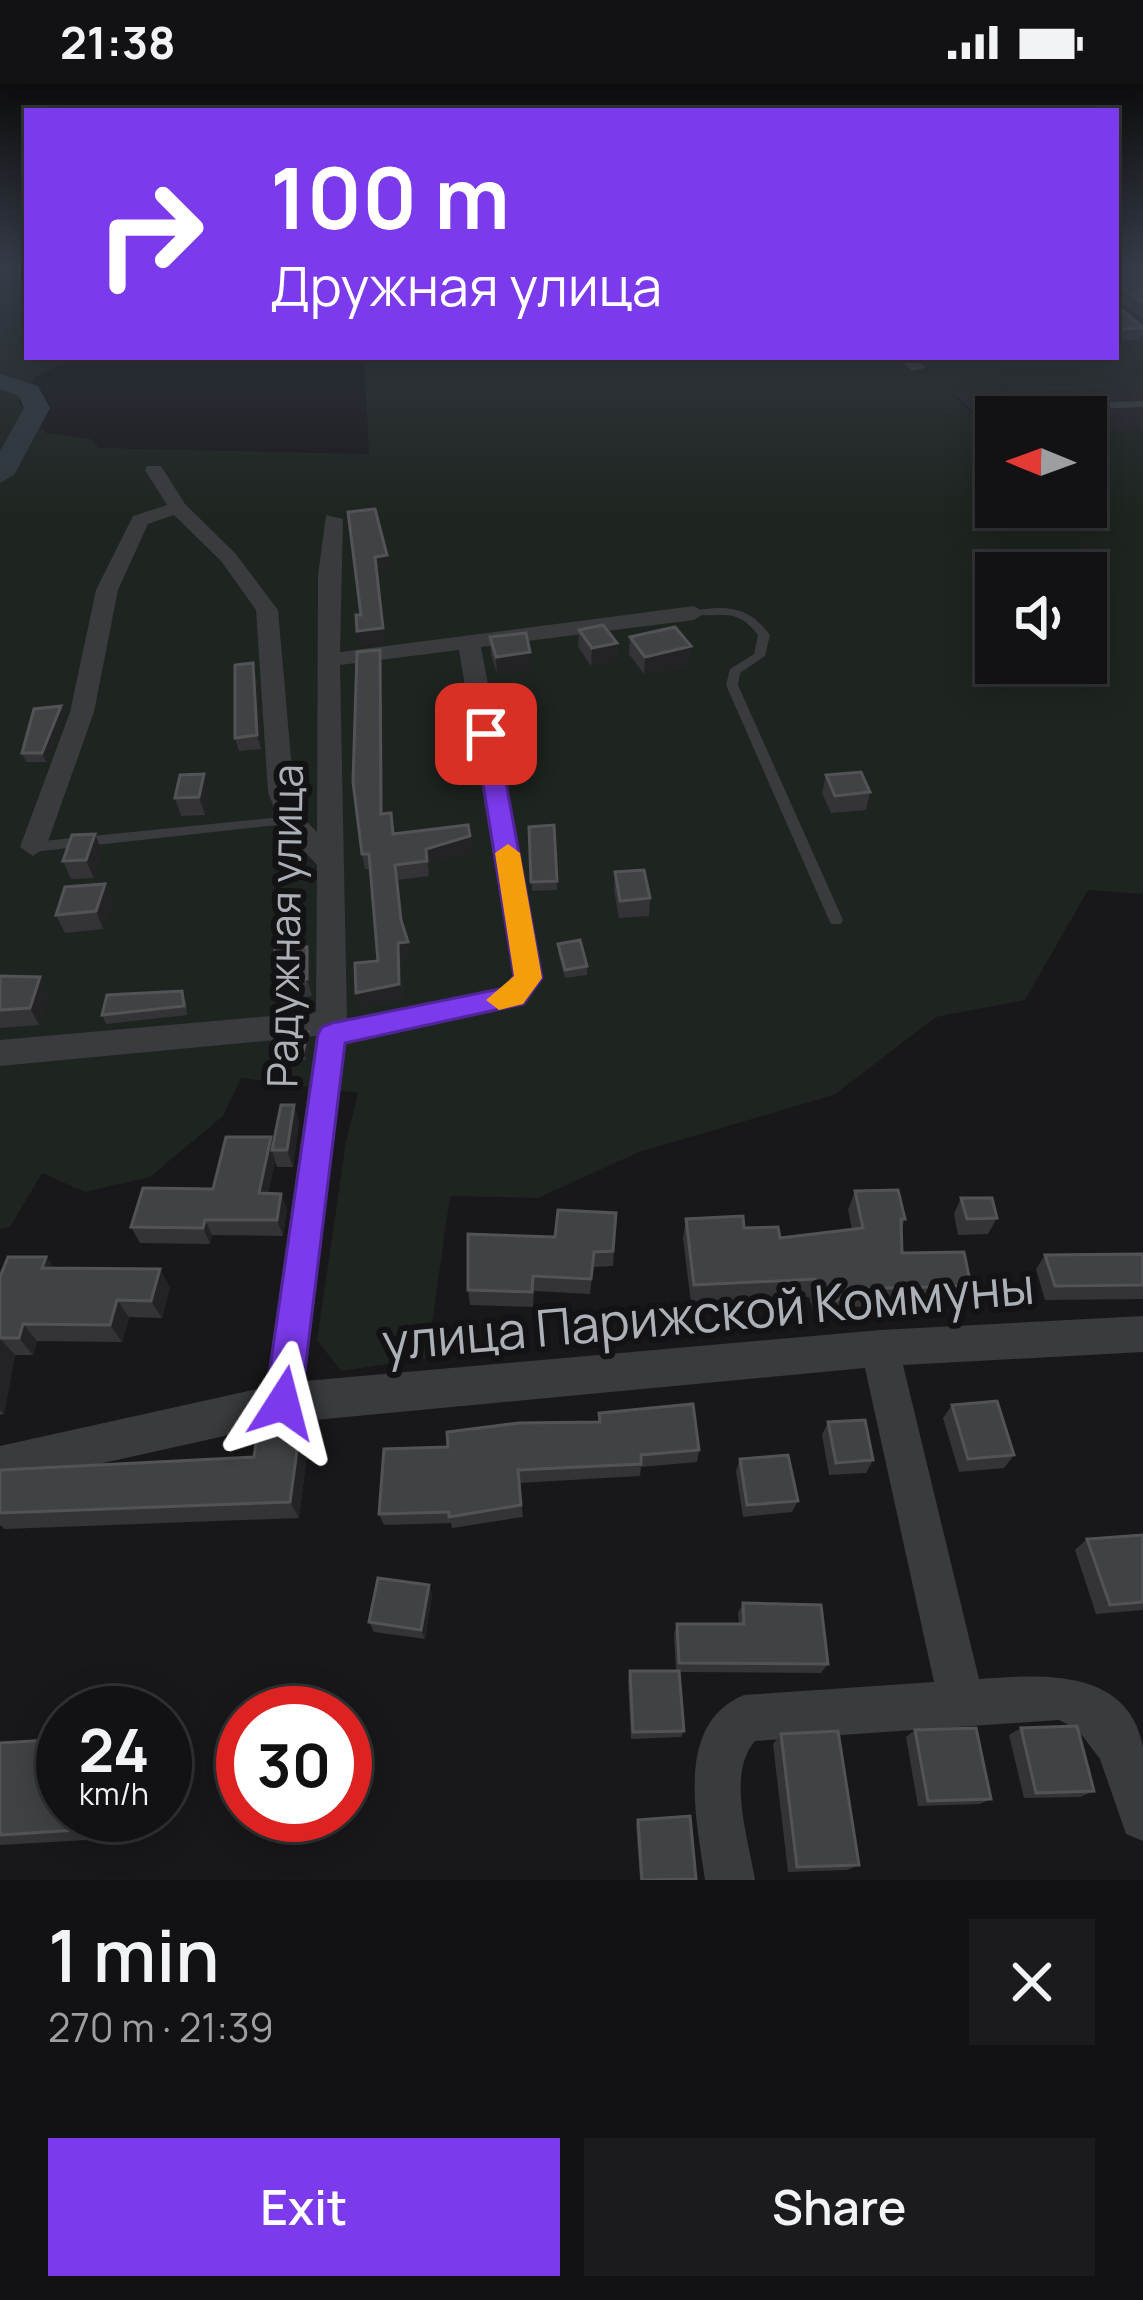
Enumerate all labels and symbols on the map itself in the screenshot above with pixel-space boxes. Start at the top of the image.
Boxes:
north arrow [975,396,1107,528]
pin [435,683,537,785]
street label: Радужная улица [252,764,316,1088]
street label: улица Парижской Коммуны [379,1250,1037,1375]
position arrow [220,1340,346,1466]
speed limit sign: 30 [216,1686,372,1842]

